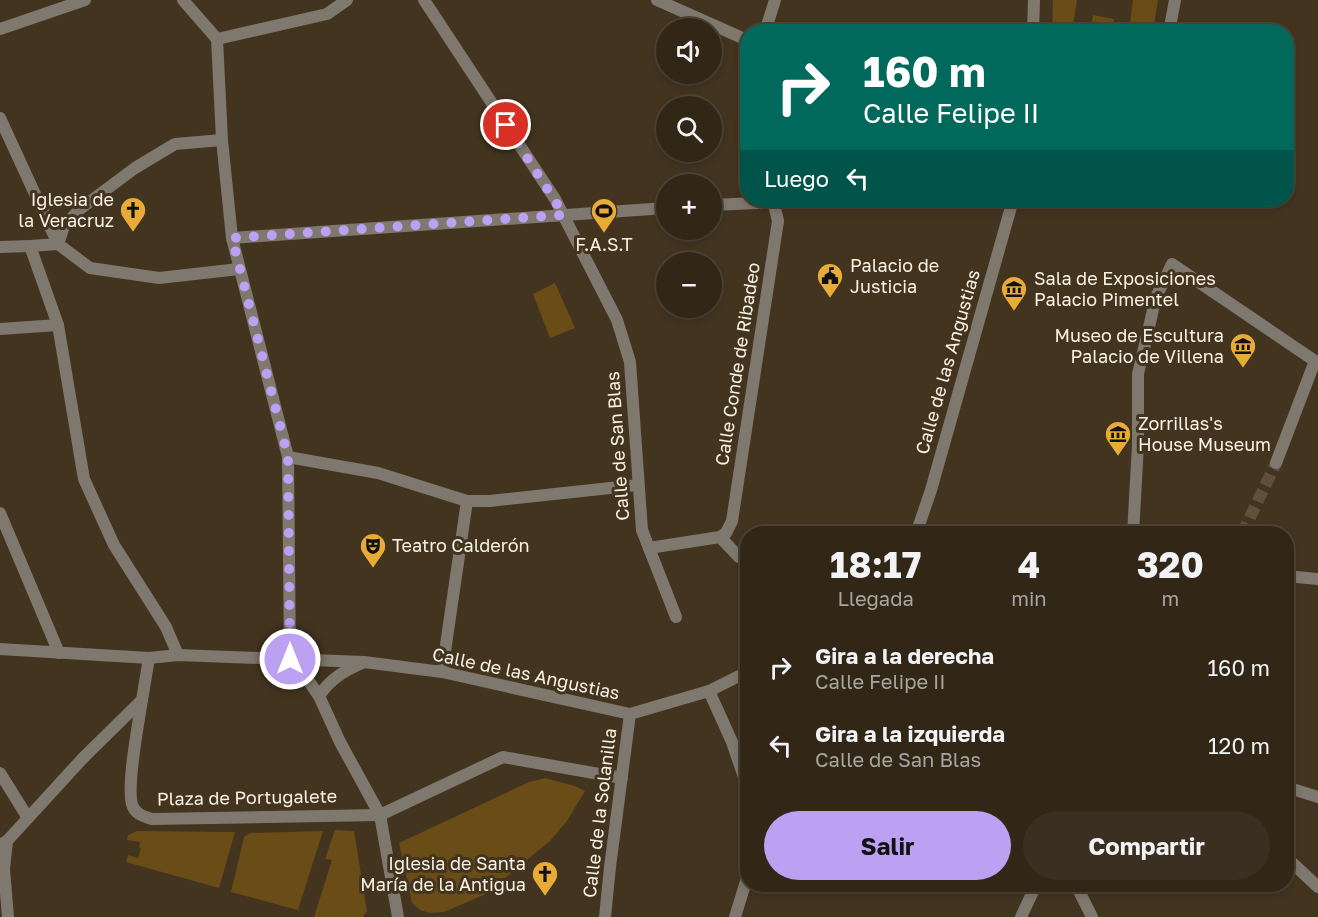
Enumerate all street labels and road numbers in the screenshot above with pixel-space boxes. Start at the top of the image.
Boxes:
street label: Calle Conde de Ribadeo [710,261,764,467]
street label: Calle de las Angustias [910,267,984,457]
street label: Calle de San Blas [601,371,633,521]
street label: Calle de las Angustias [430,642,622,704]
street label: Calle de la Solanilla [578,727,620,899]
street label: Plaza de Portugalete [157,784,337,810]

